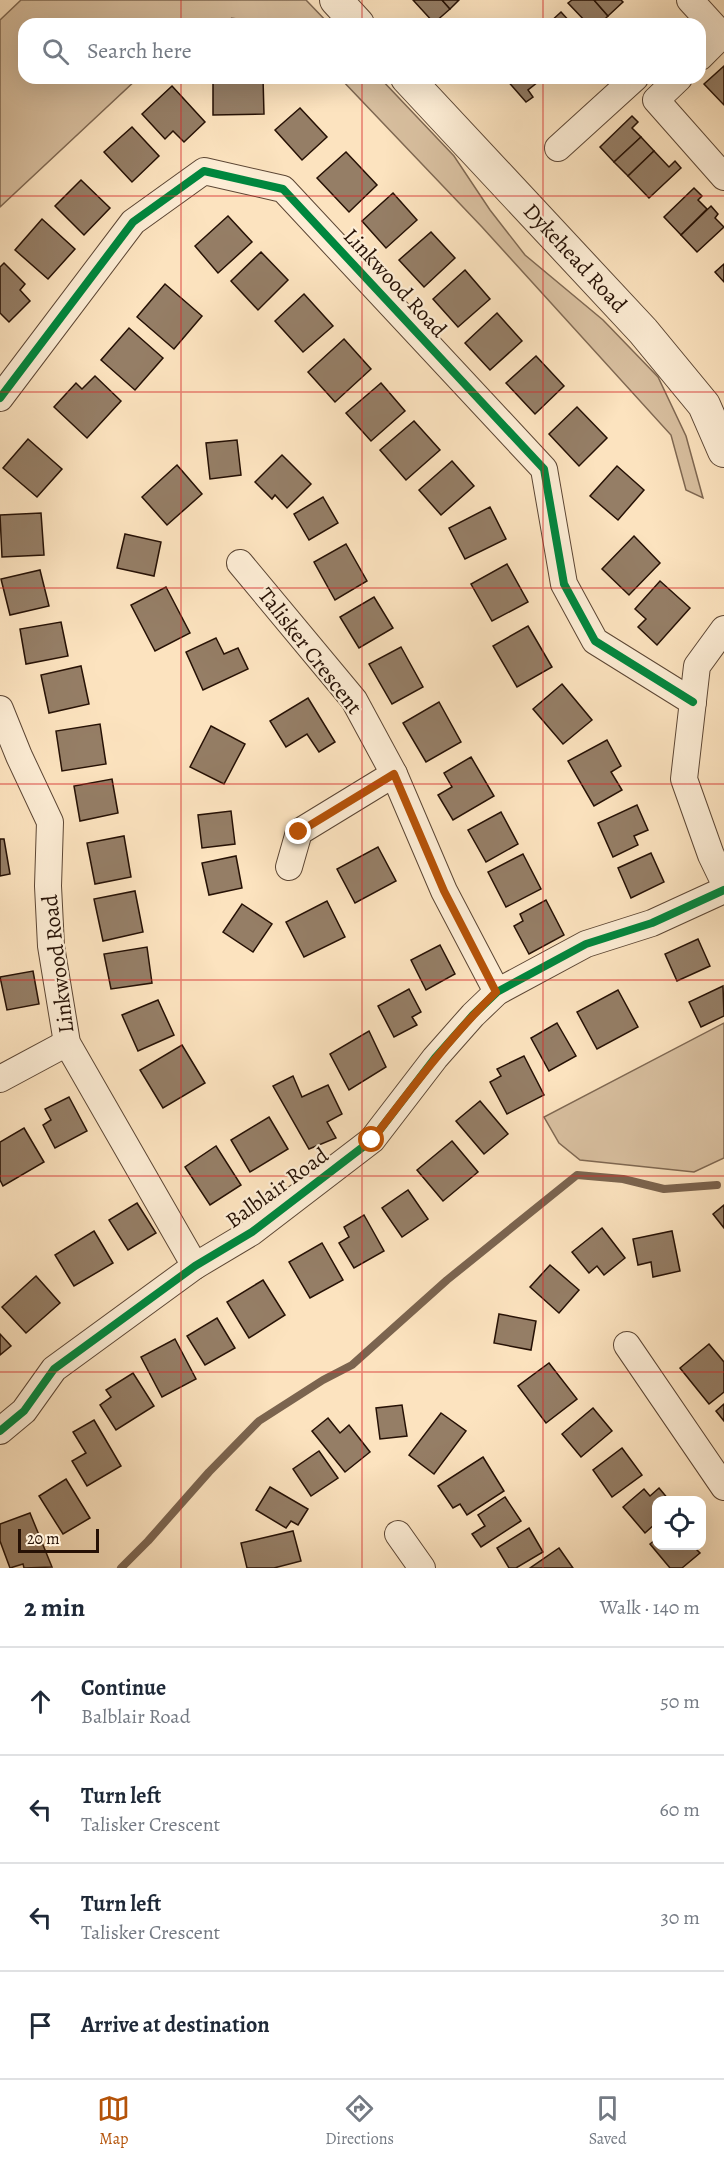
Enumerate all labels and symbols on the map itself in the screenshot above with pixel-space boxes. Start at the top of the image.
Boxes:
street label: Dykehead Road [516,197,634,319]
street label: Linkwood Road [336,222,454,344]
street label: Talisker Crescent [251,581,369,721]
route end [285,818,311,844]
street label: Linkwood Road [35,893,81,1035]
route start [358,1126,384,1152]
street label: Balblair Road [220,1140,335,1236]
scale bar [18,1526,99,1554]

